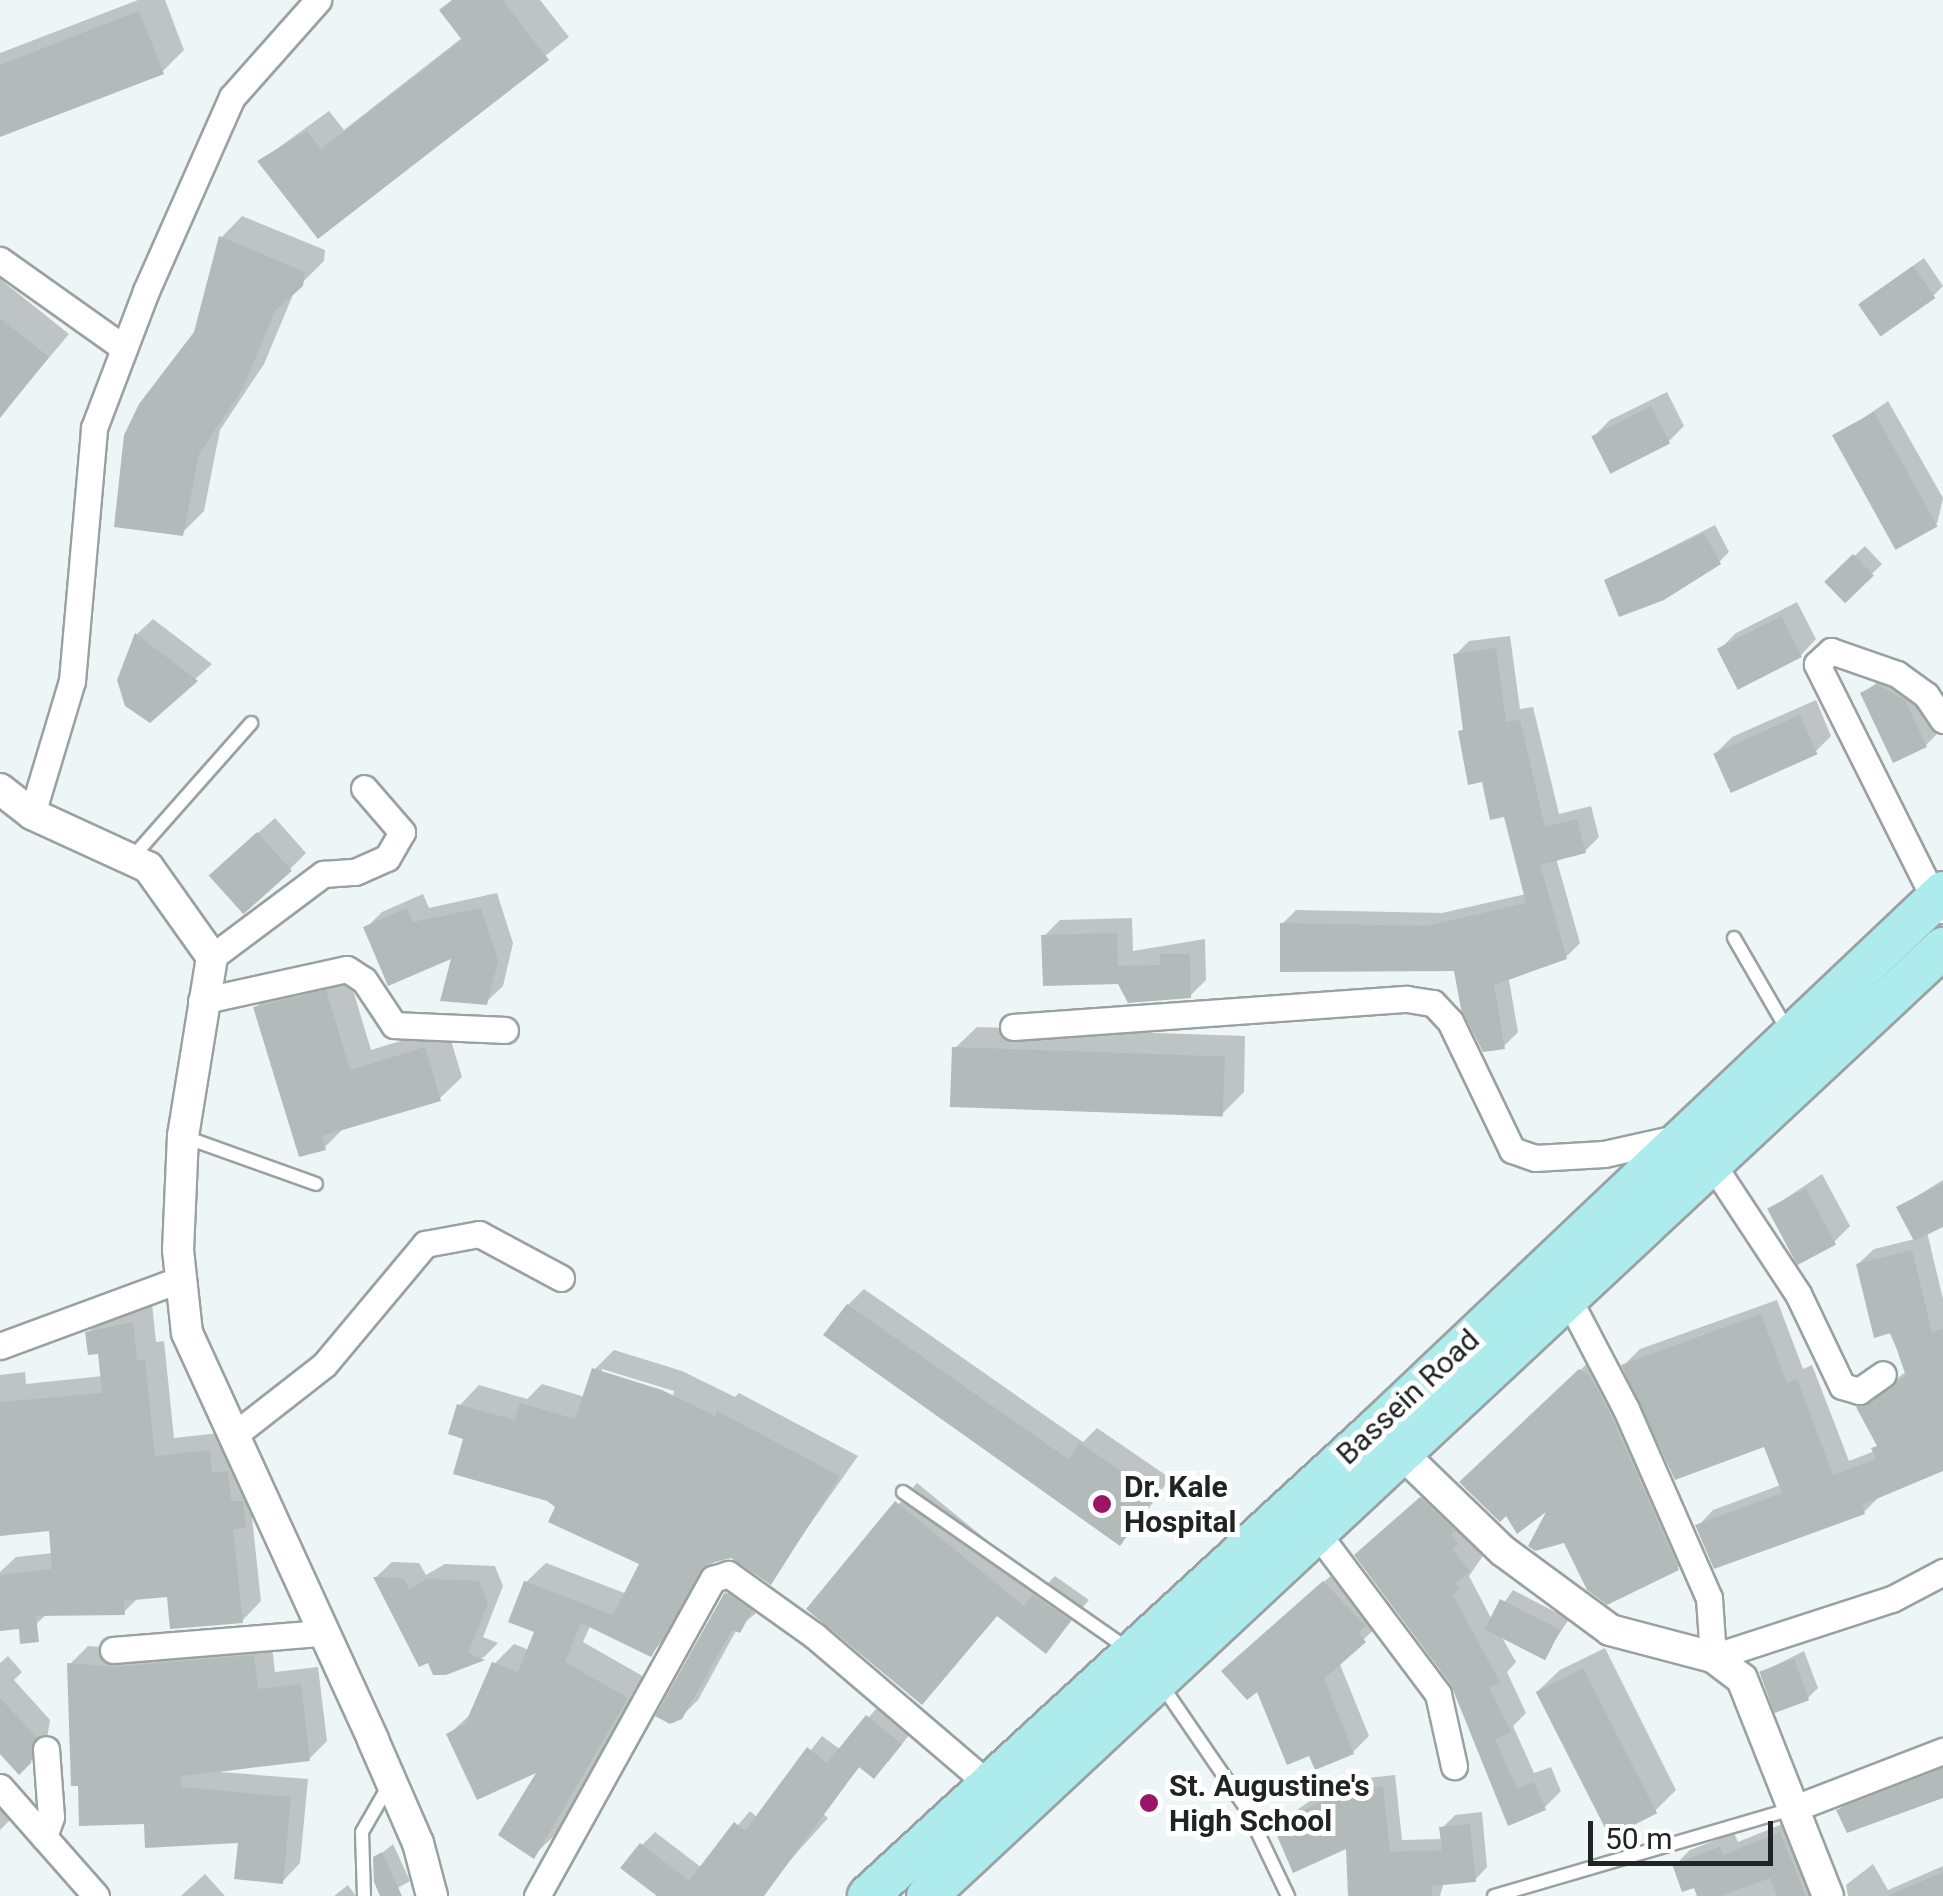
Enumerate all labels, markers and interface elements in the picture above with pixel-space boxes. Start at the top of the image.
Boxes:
street label: Bassein Road [1329,1322,1487,1472]
place label: Dr. Kale Hospital [1124,1469,1236,1540]
marker: Dr. Kale Hospital [1089,1491,1115,1517]
place label: St. Augustine's High School [1169,1768,1370,1838]
marker: St. Augustine's High School [1138,1792,1160,1814]
scale bar [1593,1801,1778,1863]
text: 50 m [1605,1821,1672,1856]

